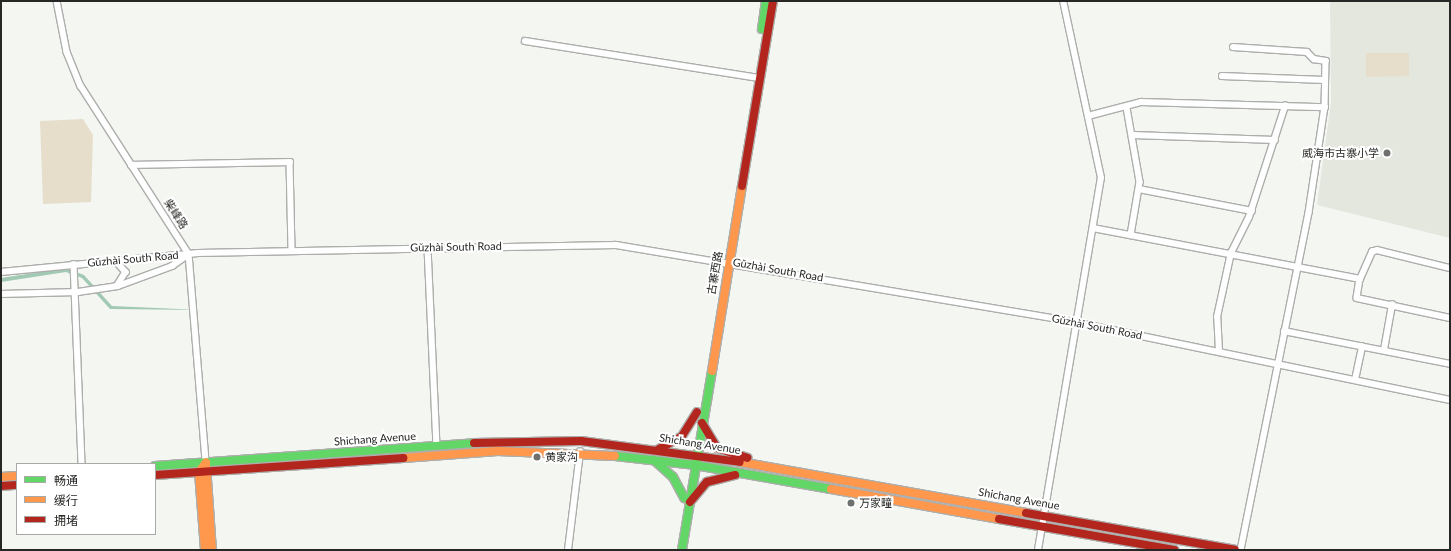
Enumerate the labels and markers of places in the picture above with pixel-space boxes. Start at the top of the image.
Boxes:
place label: 威海市古寨小学 [1302,146,1379,160]
marker: 威海市古寨小学 [1382,148,1392,158]
place label: 黄家沟 [545,450,578,464]
marker: 黄家沟 [532,452,542,462]
place label: 万家疃 [859,496,892,510]
marker: 万家疃 [846,498,856,508]

